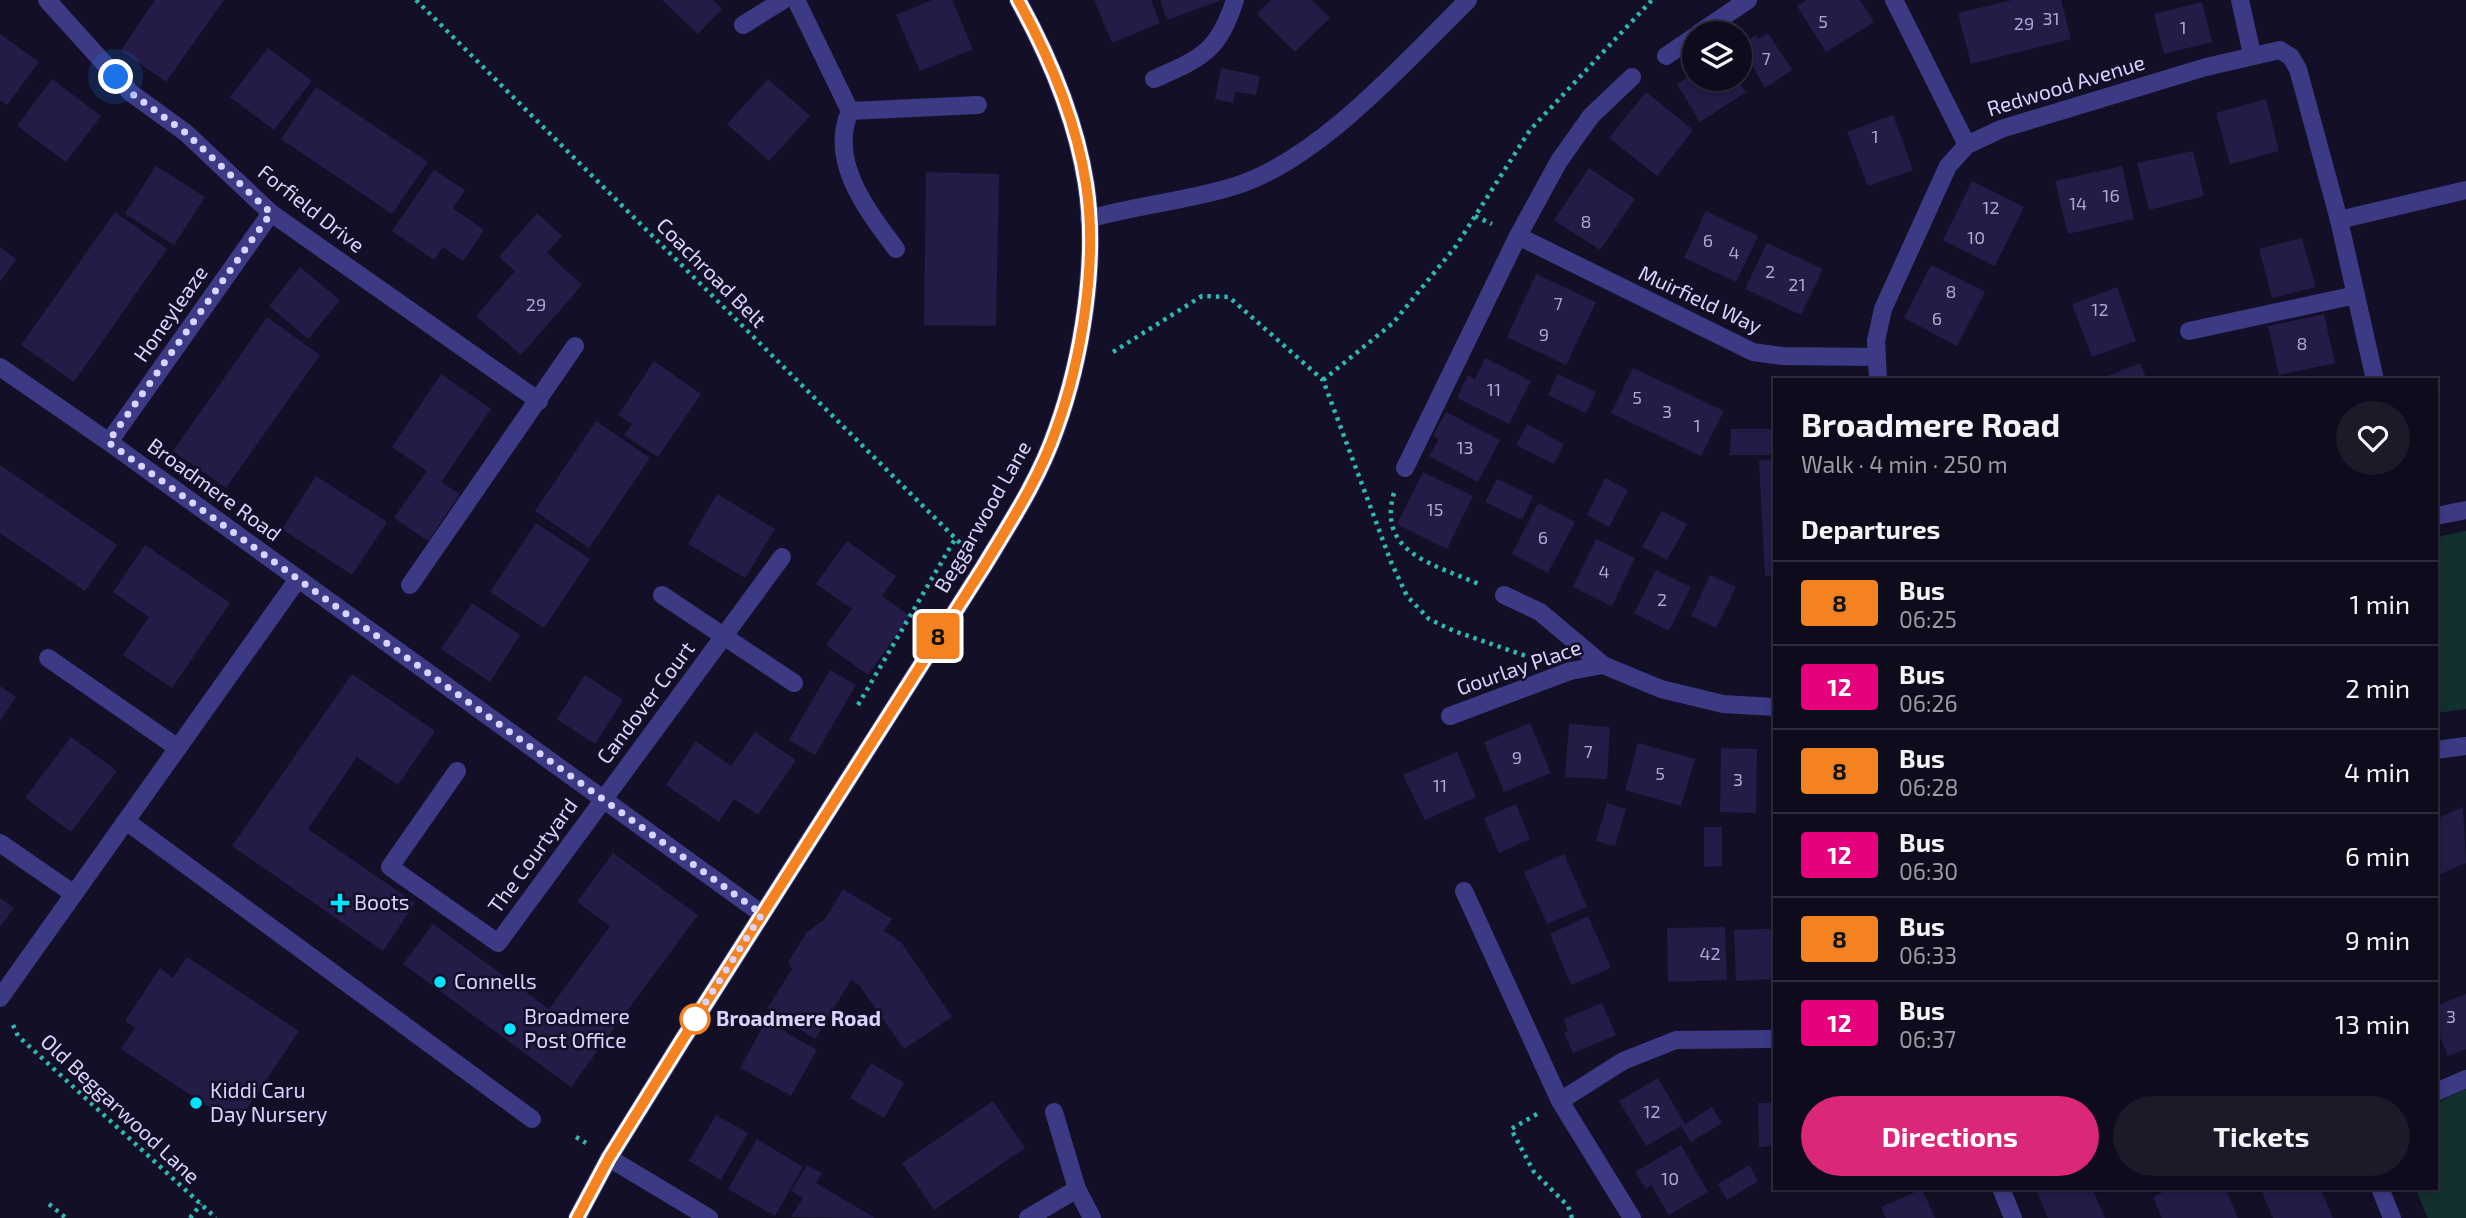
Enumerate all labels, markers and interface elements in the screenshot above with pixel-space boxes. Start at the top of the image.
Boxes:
house number: 31 [2042,7,2060,29]
house number: 5 [1818,10,1828,32]
house number: 29 [2014,12,2034,34]
house number: 1 [2179,16,2187,38]
map controls [1682,21,1752,91]
button: layers [1682,21,1752,91]
house number: 7 [1761,47,1771,69]
street label: Redwood Avenue [1984,49,2148,120]
your location [98,59,133,94]
house number: 1 [1871,125,1879,147]
street label: Forfield Drive [254,159,370,257]
house number: 16 [2102,184,2120,206]
house number: 14 [2069,192,2087,214]
house number: 12 [1982,196,2000,218]
house number: 8 [1581,210,1591,232]
street label: Coachroad Belt [652,212,772,332]
house number: 10 [1967,226,1985,248]
house number: 6 [1703,229,1713,251]
house number: 4 [1728,241,1740,263]
street label: Muirfield Way [1635,259,1766,338]
street label: Honeyleaze [128,260,212,366]
house number: 2 [1765,260,1775,282]
house number: 21 [1788,273,1806,295]
house number: 8 [1946,280,1956,302]
house number: 7 [1553,292,1563,314]
house number: 29 [526,293,546,315]
house number: 12 [2091,298,2109,320]
house number: 6 [1932,307,1942,329]
house number: 9 [1539,323,1549,345]
house number: 8 [2297,332,2307,354]
house number: 11 [1487,378,1501,400]
house number: 5 [1632,386,1642,408]
house number: 3 [1662,400,1672,422]
button: heart [2336,401,2410,475]
text: Broadmere Road [1801,404,2060,444]
house number: 1 [1693,414,1701,436]
street label: Broadmere Road [143,432,286,546]
street label: Beggarwood Lane [928,436,1035,597]
house number: 13 [1456,436,1474,458]
text: Walk · 4 min · 250 m [1801,450,2008,478]
house number: 15 [1427,498,1443,520]
text: Departures [1801,513,1940,544]
house number: 6 [1538,526,1548,548]
house number: 4 [1598,560,1610,582]
text: Bus [1899,574,1945,605]
house number: 2 [1657,588,1667,610]
text: 8 [1832,588,1847,617]
text: 1 min [2350,588,2410,619]
text: 06:25 [1899,605,1957,633]
line badge: 8 [915,613,961,659]
text: 8 [931,621,945,650]
street label: Gourlay Place [1453,634,1584,700]
street label: Candover Court [591,636,699,768]
text: Bus [1899,658,1945,689]
text: 12 [1827,672,1852,701]
text: 2 min [2345,672,2410,703]
text: 06:26 [1899,689,1958,717]
house number: 7 [1583,740,1593,762]
text: Bus [1899,742,1945,773]
house number: 9 [1512,746,1522,768]
text: 8 [1832,756,1847,785]
text: 4 min [2344,756,2410,787]
house number: 5 [1655,762,1665,784]
house number: 3 [1733,768,1743,790]
text: 06:28 [1899,773,1958,801]
house number: 11 [1433,774,1447,796]
street label: The Courtyard [482,793,582,917]
text: Bus [1899,826,1945,857]
text: 12 [1827,840,1852,869]
text: 6 min [2345,840,2410,871]
text: 06:30 [1899,857,1958,885]
place label: Boots [354,889,410,914]
marker: Boots [332,895,348,911]
text: Bus [1899,910,1945,941]
text: 8 [1832,924,1847,953]
text: 9 min [2345,924,2410,955]
text: 06:33 [1899,941,1957,969]
house number: 42 [1699,942,1721,964]
place label: Connells [454,968,537,993]
marker: Connells [432,974,448,990]
text: Bus [1899,994,1945,1025]
place label: Broadmere Post Office [524,1003,630,1052]
marker: Broadmere Road [680,1004,710,1034]
place label: Broadmere Road [716,1005,881,1030]
house number: 3 [2446,1005,2456,1027]
text: 12 [1827,1008,1852,1037]
text: 13 min [2335,1008,2410,1039]
marker: Broadmere Post Office [502,1021,518,1037]
text: 06:37 [1899,1025,1956,1053]
street label: Old Beggarwood Lane [36,1028,206,1188]
place label: Kiddi Caru Day Nursery [210,1077,327,1126]
marker: Kiddi Caru Day Nursery [188,1095,204,1111]
button: Directions [1801,1096,2099,1176]
button: Tickets [2113,1096,2410,1176]
house number: 12 [1643,1100,1661,1122]
house number: 10 [1661,1167,1679,1189]

